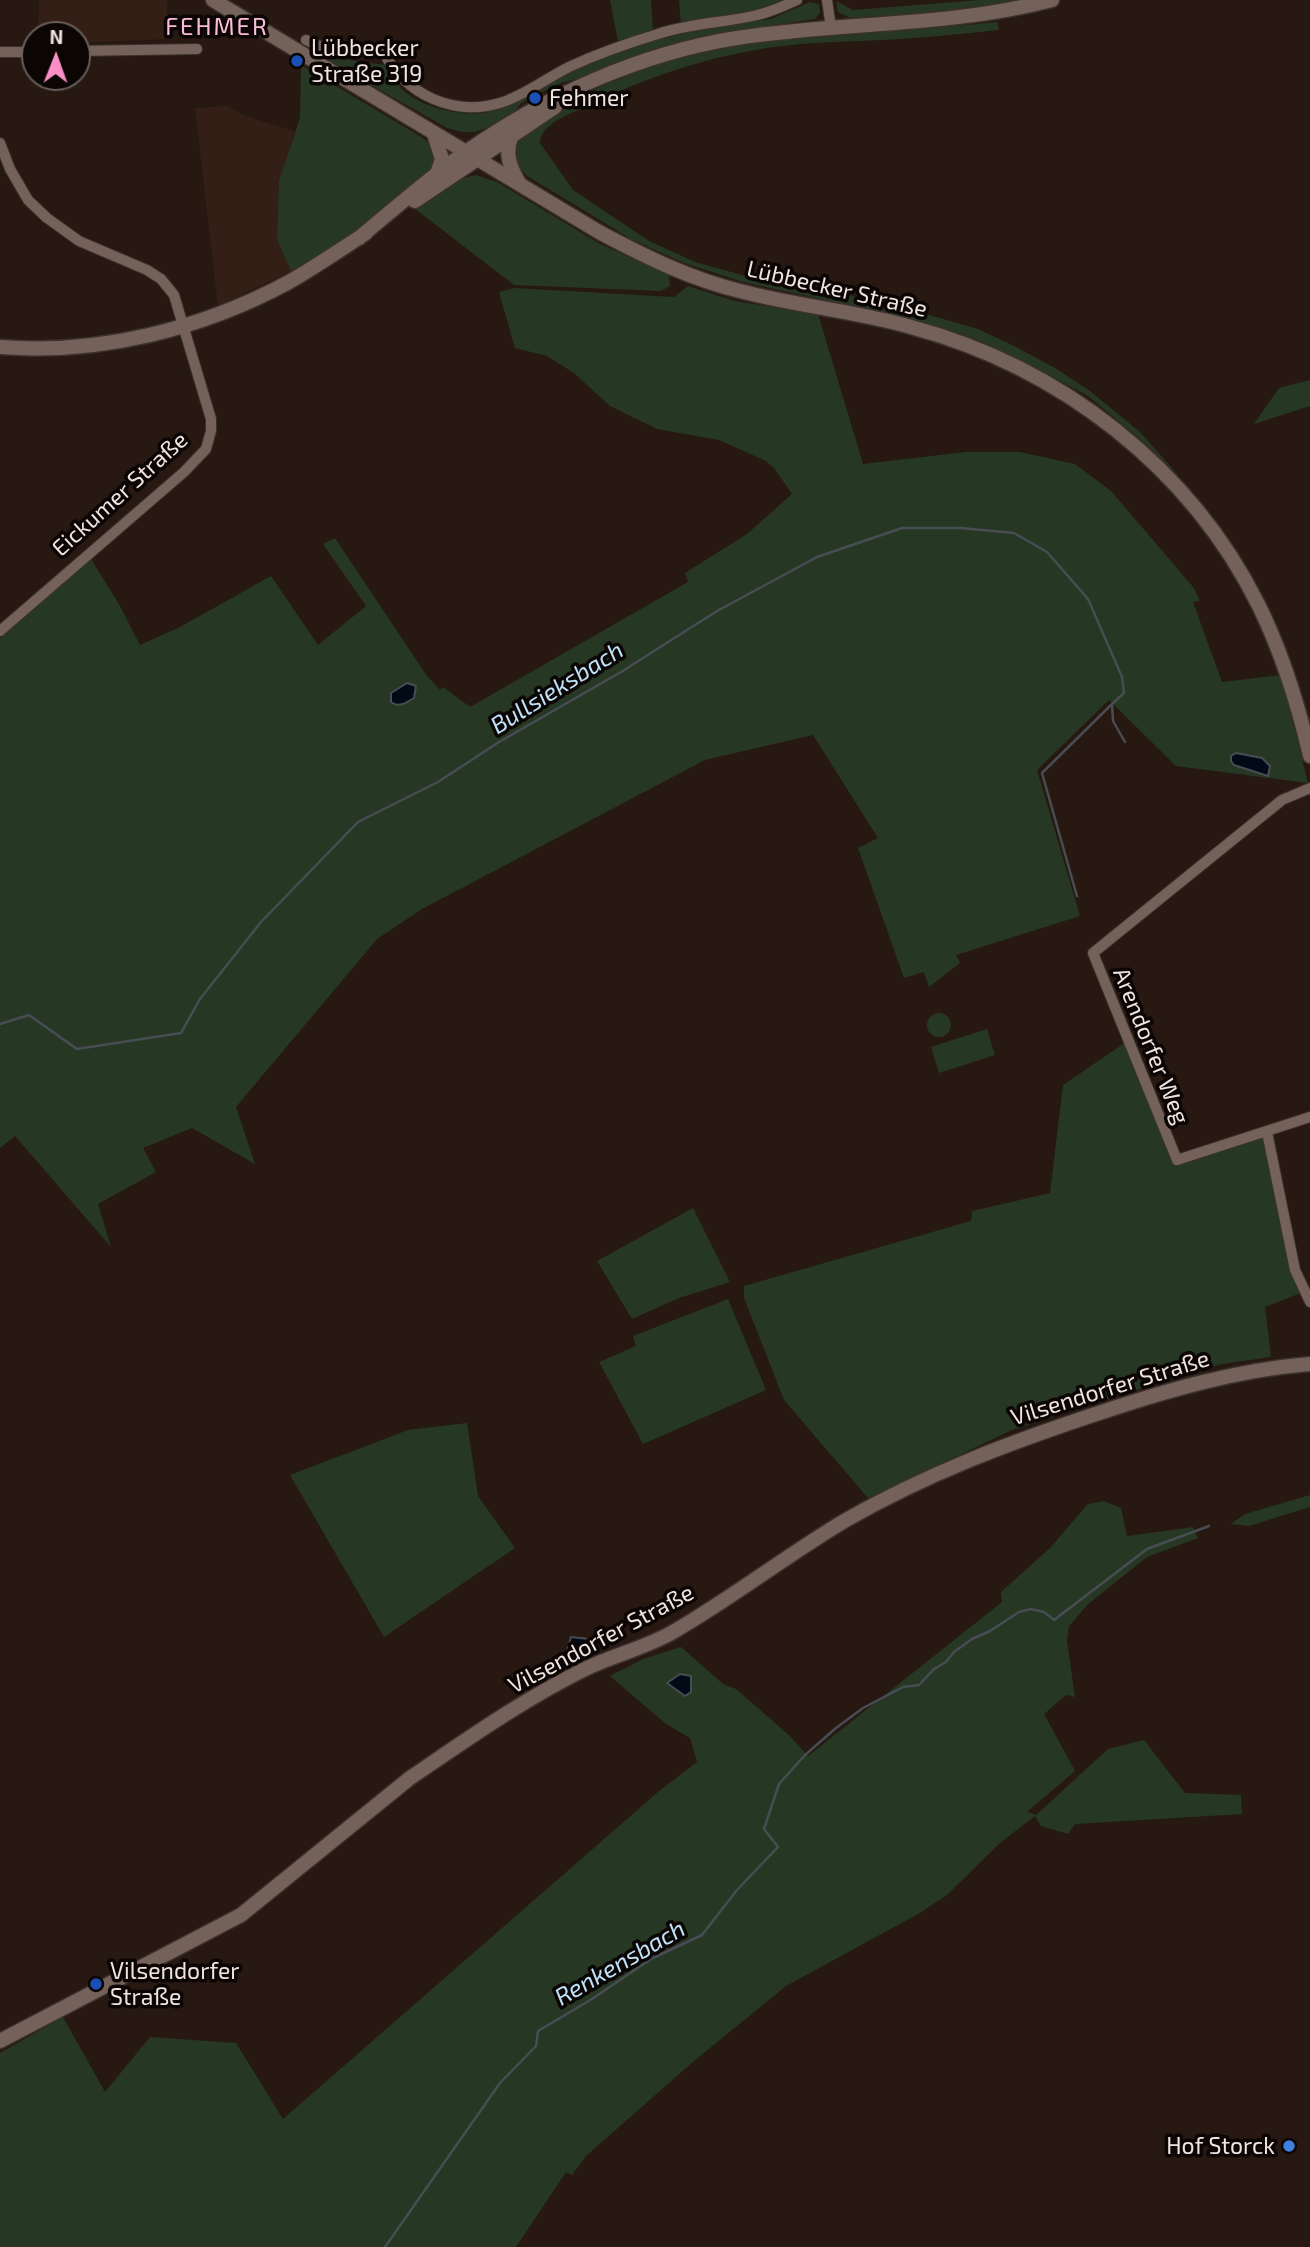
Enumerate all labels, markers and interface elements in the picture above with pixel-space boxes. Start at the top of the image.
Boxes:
district label: FEHMER [166,13,268,41]
north arrow [21,21,91,91]
text: N [49,25,63,48]
place label: Lübbecker Straße 319 [311,34,422,88]
marker: Lübbecker Straße 319 [289,53,305,69]
place label: Fehmer [549,84,628,112]
marker: Fehmer [527,90,543,106]
street label: Lübbecker Straße [744,255,930,323]
street label: Eickumer Straße [47,426,193,562]
water label: Bullsieksbach [485,636,629,740]
street label: Arendorfer Weg [1107,964,1195,1128]
street label: Vilsendorfer Straße [1008,1345,1212,1431]
street label: Vilsendorfer Straße [504,1578,698,1700]
water label: Renkensbach [550,1914,690,2012]
place label: Vilsendorfer Straße [110,1957,240,2011]
marker: Vilsendorfer Straße [88,1976,104,1992]
place label: Hof Storck [1166,2132,1275,2160]
marker: Hof Storck [1281,2138,1297,2154]

